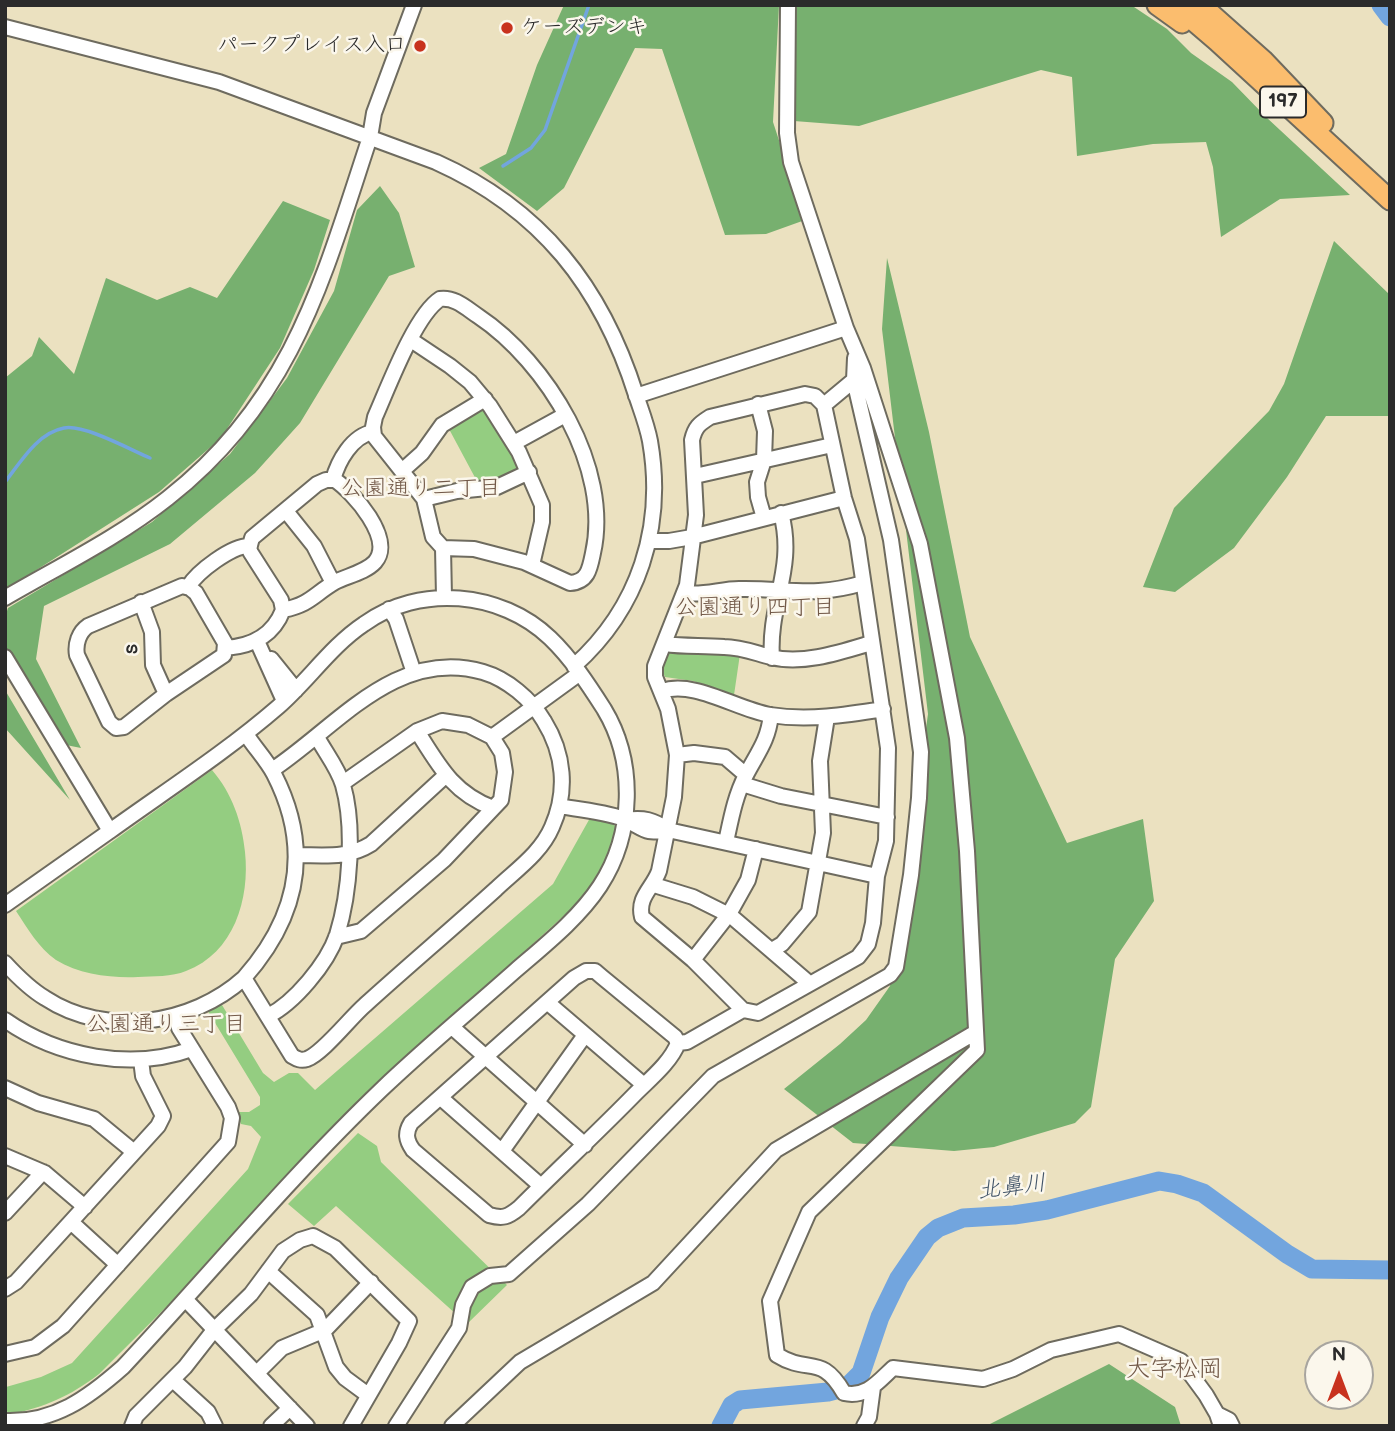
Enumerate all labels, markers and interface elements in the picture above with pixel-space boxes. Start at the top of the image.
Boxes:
place label: ケーズデンキ [521,15,647,41]
marker: ケーズデンキ [499,20,515,36]
place label: パークプレイス入口 [217,33,406,59]
marker: パークプレイス入口 [412,38,428,54]
road number: 197 [1260,86,1306,118]
district label: 公園通り二丁目 [341,475,501,503]
district label: 公園通り四丁目 [675,594,835,622]
street label: s [119,643,145,655]
district label: 公園通り三丁目 [86,1011,246,1039]
water label: 北鼻川 [976,1170,1048,1206]
north arrow [1304,1340,1374,1410]
text: N [1332,1344,1346,1367]
district label: 大字松岡 [1126,1356,1222,1384]

